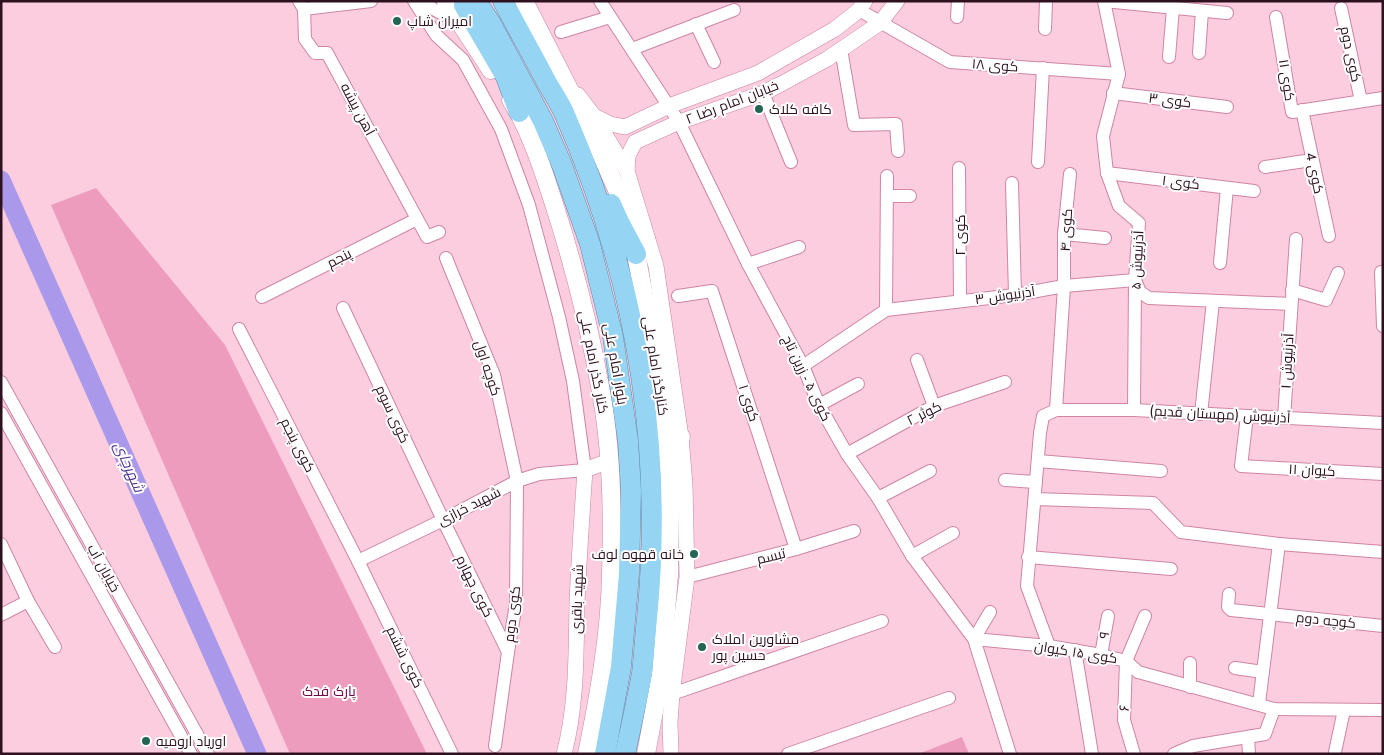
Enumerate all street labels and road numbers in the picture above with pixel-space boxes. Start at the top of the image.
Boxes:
street label: کوی دوم [1335,24,1367,84]
street label: کوی ۱۸ [971,53,1019,77]
street label: کوی ۱۱ [1274,58,1300,102]
street label: خیابان امام رضا ۲ [683,75,781,129]
street label: آهن پیشه [336,79,380,139]
street label: کوی ۳ [1147,87,1193,113]
street label: کوی 4 [1301,150,1329,196]
street label: کوی ۱ [1161,170,1201,194]
street label: کوی ۴ [1055,208,1077,252]
street label: کوی ۲ [950,215,970,255]
street label: آذرنیوش ۵ [1125,230,1149,290]
street label: پنجم [323,243,355,273]
street label: آذرنیوش ۳ [974,281,1037,309]
street label: کنار گذر امام علی [574,309,614,415]
street label: کنارگذر امام علی [638,315,674,417]
street label: بلوار امام علی [599,322,633,406]
street label: کوی ۵ - زرین تاج [777,332,837,424]
street label: آذرنیوش ۱ [1276,332,1298,389]
street label: کوچه اول [470,338,506,398]
street label: کوی سوم [371,382,415,446]
street label: کوی ۱ [734,382,764,424]
street label: کوثر ۲ [903,396,945,430]
street label: آذرنیوش (مهستان قدیم) [1149,400,1291,428]
street label: کوی پنجم [276,414,320,476]
street label: کیوان ۱۱ [1288,459,1336,481]
street label: شهید خرازی [434,482,504,530]
street label: خیابان آب [83,540,125,596]
street label: تبسم [754,543,788,569]
street label: کوی چهارم [451,551,499,621]
street label: شهید باقری [566,564,588,634]
street label: کوی دوم [499,585,525,643]
street label: کوچه دوم [1295,607,1357,633]
street label: کوی ششم [381,623,429,691]
street label: ۹ [1094,630,1114,640]
street label: کوی ۱۵ کیوان [1033,636,1119,668]
street label: ۶ [1114,704,1134,712]

